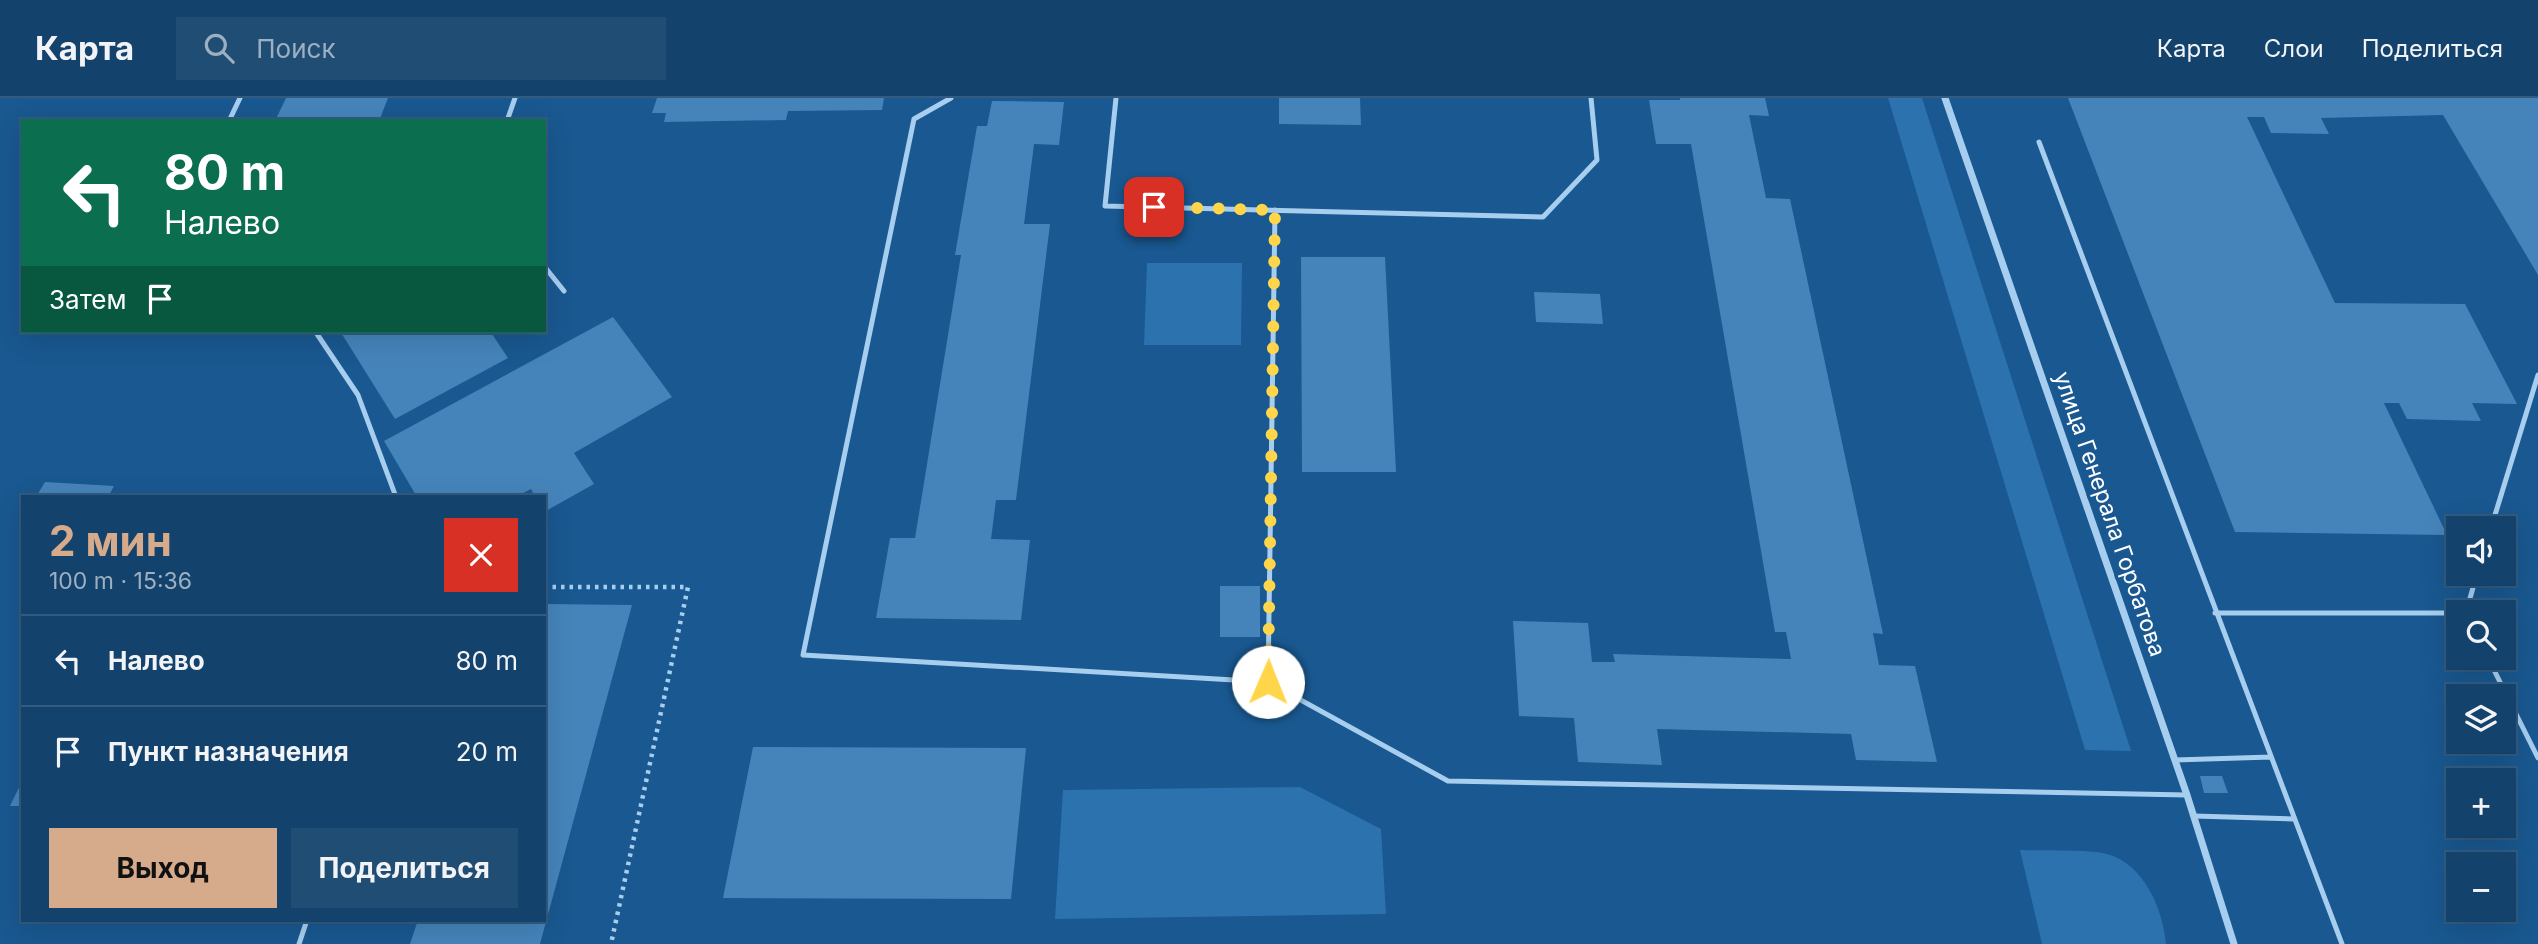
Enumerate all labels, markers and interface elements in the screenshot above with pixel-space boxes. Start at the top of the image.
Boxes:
search box [176,17,666,80]
text: Карта [35,28,134,68]
icon: search [200,29,238,67]
text: Поиск [256,33,335,64]
text: Карта [2157,34,2226,63]
text: Слои [2264,34,2324,63]
text: Поделиться [2362,34,2503,63]
text: 80 m [164,143,285,202]
icon: left [49,147,140,238]
pin [1124,177,1184,237]
icon: arrive [1135,188,1173,226]
text: Налево [164,203,280,242]
icon: arrive [141,280,179,318]
text: Затем [49,284,127,315]
street label: улица Генерала Горбатова [2048,368,2172,660]
text: 2 мин [49,515,172,566]
map controls [2446,516,2516,922]
button: sound [2446,516,2516,586]
button: close [444,518,518,592]
text: 100 m · 15:36 [49,567,192,595]
button: search [2446,600,2516,670]
icon: left [49,642,87,680]
text: Налево [108,645,205,676]
text: 80 m [455,645,518,676]
position arrow [1231,645,1305,719]
button: layers [2446,684,2516,754]
icon: arrive [49,733,87,771]
text: Пункт назначения [108,736,349,767]
text: 20 m [456,736,518,767]
button: + [2446,768,2516,838]
button: Выход [49,828,277,908]
button: Поделиться [291,828,518,908]
button: − [2446,852,2516,922]

